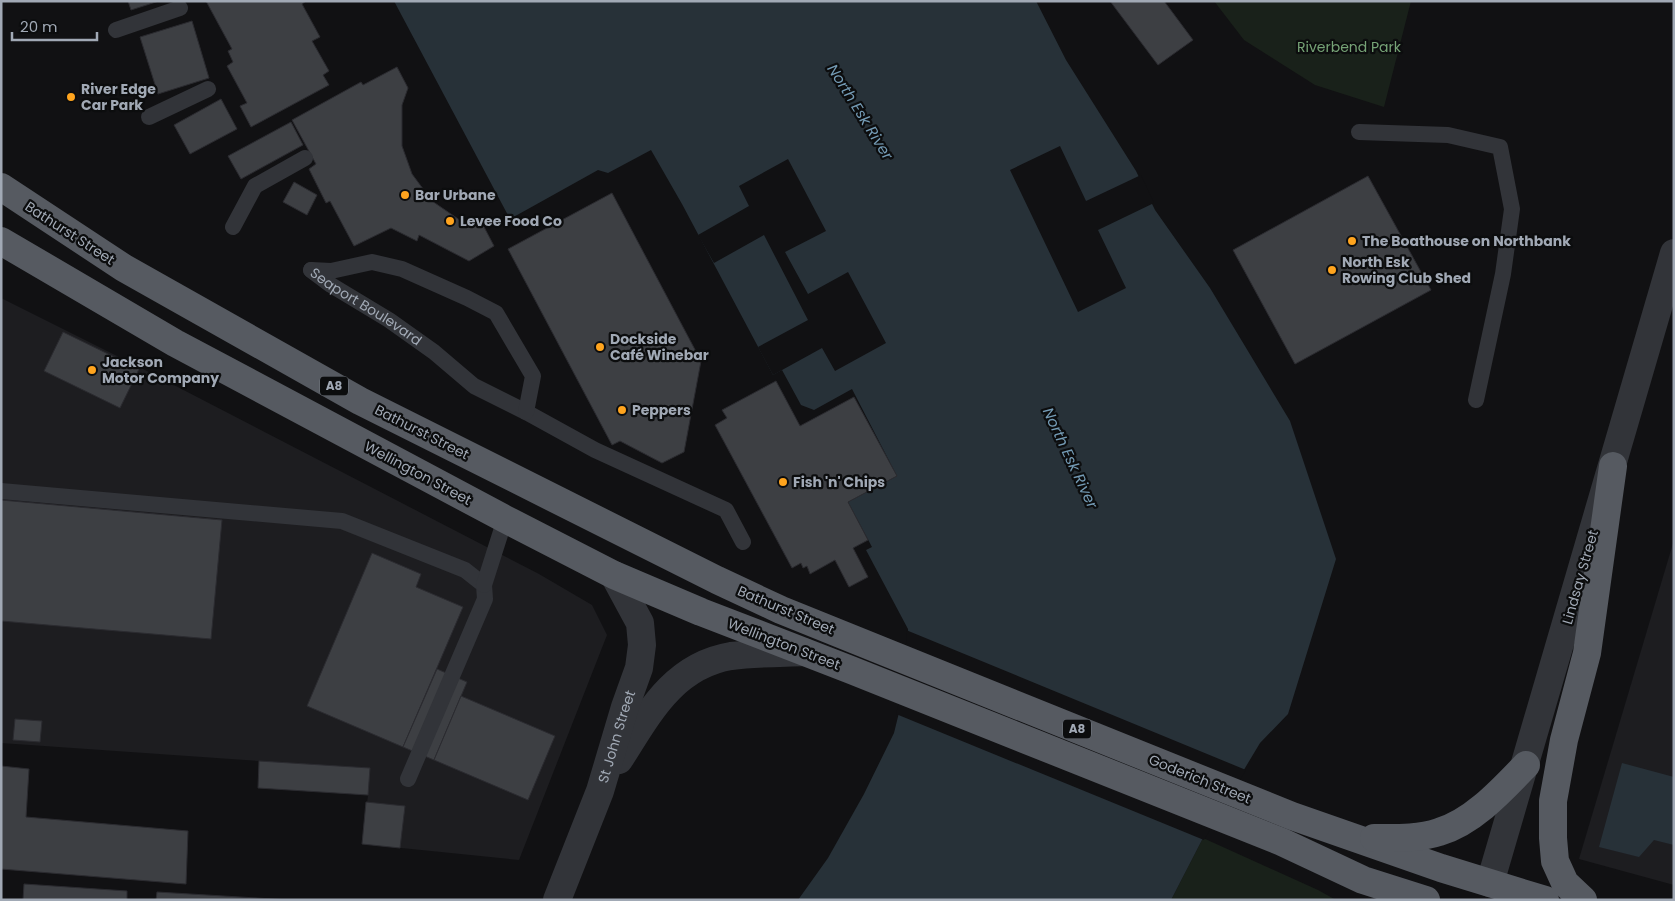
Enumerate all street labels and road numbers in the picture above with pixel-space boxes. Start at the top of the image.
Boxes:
street label: Bathurst Street [21,196,119,270]
street label: Seaport Boulevard [306,263,426,350]
road number: A8 [320,376,348,396]
street label: Bathurst Street [371,400,473,464]
street label: Wellington Street [361,436,475,510]
street label: Lindsay Street [1557,527,1603,627]
street label: Bathurst Street [734,581,838,639]
street label: Wellington Street [725,613,843,675]
street label: St John Street [593,687,640,785]
road number: A8 [1063,720,1091,739]
street label: Goderich Street [1146,749,1254,809]

